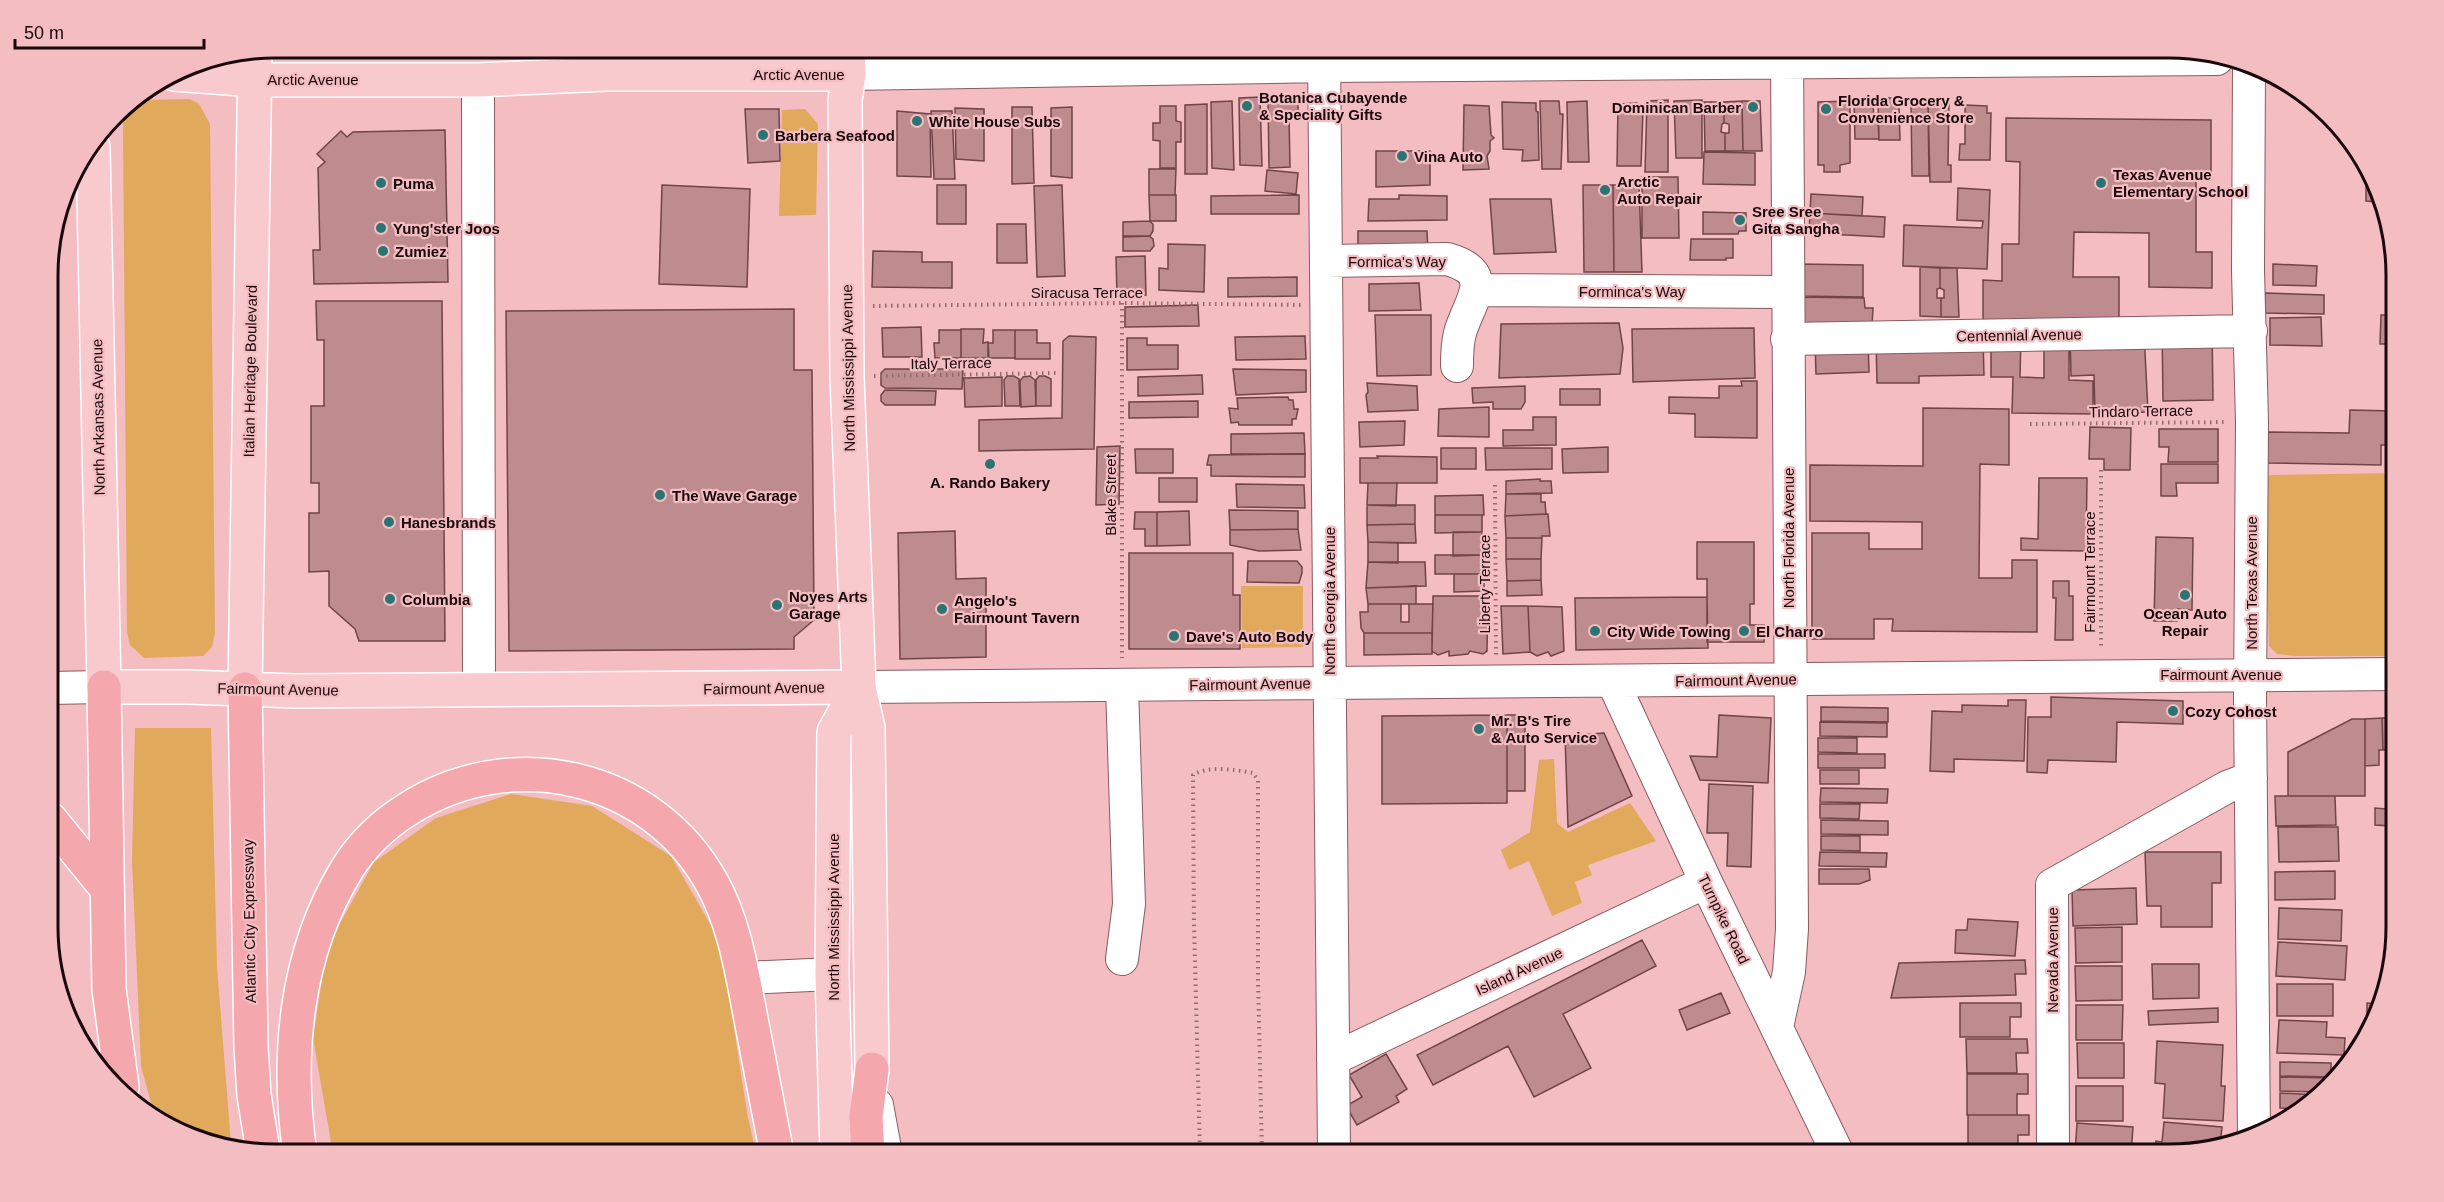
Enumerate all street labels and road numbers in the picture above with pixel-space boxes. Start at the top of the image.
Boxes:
street label: Arctic Avenue [753,66,845,83]
street label: Arctic Avenue [267,71,359,88]
street label: Formica's Way [1348,253,1447,270]
street label: Forminca's Way [1579,283,1686,300]
street label: North Mississippi Avenue [838,284,858,452]
street label: Siracusa Terrace [1031,284,1143,301]
street label: Italian Heritage Boulevard [240,285,260,457]
street label: Centennial Avenue [1956,325,2082,345]
street label: North Arkansas Avenue [88,339,108,495]
street label: Italy Terrace [910,354,992,372]
street label: Tindaro Terrace [2089,402,2193,420]
street label: Blake Street [1102,453,1119,536]
street label: North Florida Avenue [1780,468,1797,608]
street label: Fairmount Terrace [2081,511,2098,633]
street label: North Texas Avenue [2243,516,2260,650]
street label: North Georgia Avenue [1321,527,1338,675]
street label: Liberty Terrace [1476,535,1493,633]
street label: Fairmount Avenue [2160,666,2282,683]
street label: Fairmount Avenue [1675,670,1797,690]
street label: Fairmount Avenue [1189,674,1311,694]
street label: Fairmount Avenue [703,678,825,698]
street label: Fairmount Avenue [217,679,339,699]
street label: North Mississippi Avenue [825,833,842,1001]
street label: Atlantic City Expressway [239,838,259,1003]
street label: Turnpike Road [1695,871,1753,967]
street label: Nevada Avenue [2044,907,2061,1013]
street label: Island Avenue [1473,943,1565,999]

